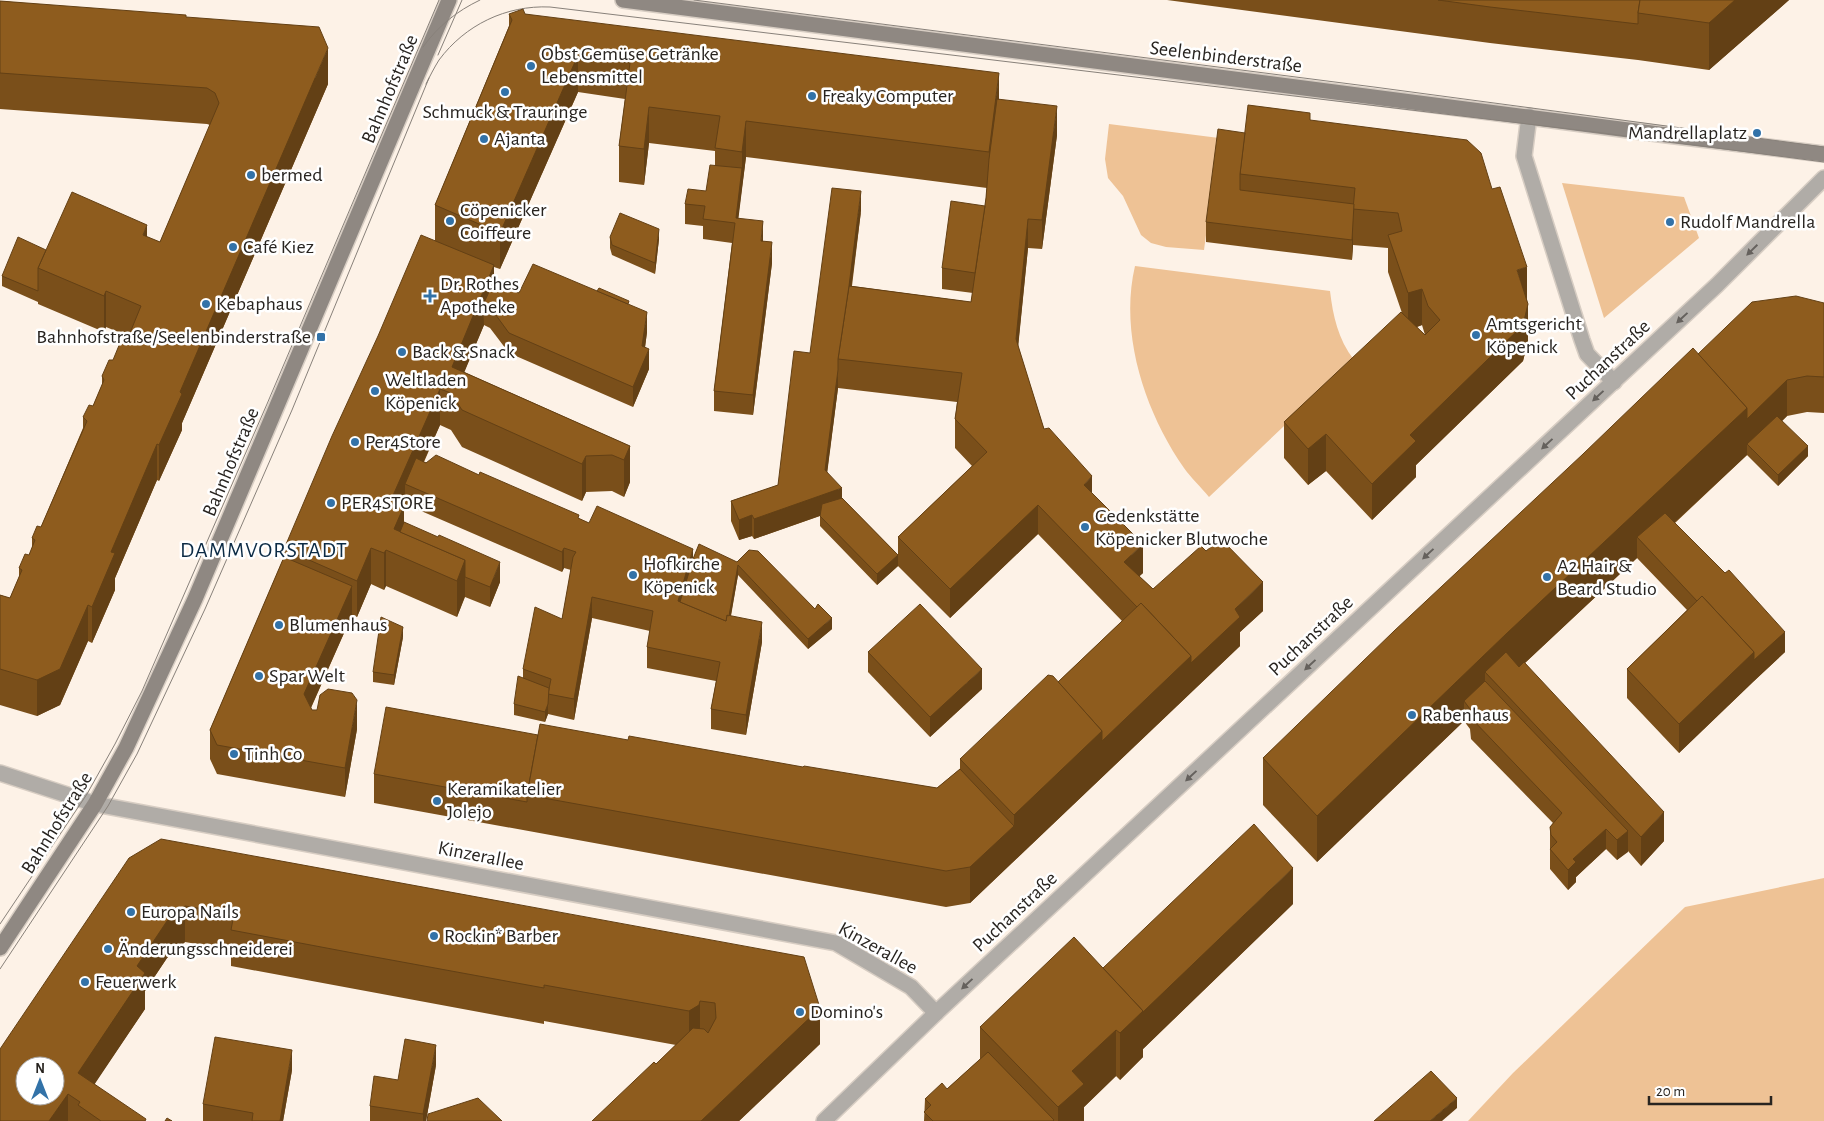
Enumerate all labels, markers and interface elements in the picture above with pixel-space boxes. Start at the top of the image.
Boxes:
street label: Bahnhofstraße [358,32,422,146]
street label: Seelenbinderstraße [1149,38,1303,76]
place label: Obst Gemüse Getränke Lebensmittel [541,44,719,87]
marker: Obst Gemüse Getränke Lebensmittel [525,60,537,72]
marker: Schmuck & Trauringe [499,86,511,98]
place label: Freaky Computer [822,86,954,106]
marker: Freaky Computer [806,90,818,102]
place label: Schmuck & Trauringe [422,102,588,122]
place label: Mandrellaplatz [1628,123,1747,143]
marker: Mandrellaplatz [1751,127,1763,139]
place label: Ajanta [494,129,546,149]
marker: Ajanta [478,133,490,145]
place label: bermed [261,165,323,185]
marker: bermed [245,169,257,181]
place label: Cöpenicker Coiffeure [460,200,547,243]
place label: Rudolf Mandrella [1680,212,1815,232]
marker: Cöpenicker Coiffeure [444,215,456,227]
marker: Rudolf Mandrella [1664,216,1676,228]
place label: Café Kiez [243,237,314,257]
marker: Café Kiez [227,241,239,253]
one-way arrow [1747,244,1759,256]
place label: Dr. Rothes Apotheke [440,274,519,317]
marker: Dr. Rothes Apotheke [424,290,436,302]
place label: Kebaphaus [216,294,303,314]
marker: Kebaphaus [200,298,212,310]
one-way arrow [1676,312,1688,324]
place label: Amtsgericht Köpenick [1486,314,1582,357]
street label: Puchanstraße [1562,316,1654,404]
place label: Bahnhofstraße/Seelenbinderstraße [36,327,311,347]
marker: Amtsgericht Köpenick [1470,329,1482,341]
marker: Bahnhofstraße/Seelenbinderstraße [315,331,327,343]
place label: Back & Snack [412,342,515,362]
marker: Back & Snack [396,346,408,358]
place label: Weltladen Köpenick [385,370,467,413]
marker: Weltladen Köpenick [369,385,381,397]
one-way arrow [1593,390,1605,402]
street label: Bahnhofstraße [199,405,263,519]
place label: Per4Store [365,432,441,452]
marker: Per4Store [349,436,361,448]
one-way arrow [1542,438,1554,450]
place label: PER4STORE [341,493,434,513]
marker: PER4STORE [325,497,337,509]
place label: Gedenkstätte Köpenicker Blutwoche [1095,506,1268,549]
marker: Gedenkstätte Köpenicker Blutwoche [1079,521,1091,533]
district label: DAMMVORSTADT [180,539,348,561]
one-way arrow [1423,548,1435,560]
place label: Hofkirche Köpenick [643,554,720,597]
place label: A2 Hair & Beard Studio [1557,556,1657,599]
marker: Hofkirche Köpenick [627,569,639,581]
marker: A2 Hair & Beard Studio [1541,571,1553,583]
street label: Puchanstraße [1265,592,1357,680]
place label: Blumenhaus [289,615,387,635]
marker: Blumenhaus [273,619,285,631]
one-way arrow [1304,659,1316,671]
place label: Spar Welt [269,666,346,686]
marker: Spar Welt [253,670,265,682]
place label: Rabenhaus [1422,705,1509,725]
marker: Rabenhaus [1406,709,1418,721]
place label: Tinh Co [244,744,302,764]
marker: Tinh Co [228,748,240,760]
street label: Bahnhofstraße [18,769,96,877]
one-way arrow [1185,770,1197,782]
place label: Keramikatelier Jolejo [447,779,562,822]
marker: Keramikatelier Jolejo [431,795,443,807]
street label: Kinzerallee [436,838,526,874]
street label: Puchanstraße [969,868,1061,956]
place label: Europa Nails [141,902,239,922]
marker: Europa Nails [125,906,137,918]
street label: Kinzerallee [835,918,921,978]
place label: Rockin* Barber [444,926,558,946]
marker: Rockin* Barber [428,930,440,942]
place label: Änderungsschneiderei [118,939,293,959]
marker: Änderungsschneiderei [102,943,114,955]
place label: Feuerwerk [95,972,176,992]
marker: Feuerwerk [79,976,91,988]
one-way arrow [962,978,974,990]
place label: Domino's [810,1002,883,1022]
marker: Domino's [794,1006,806,1018]
north arrow [15,1056,65,1106]
text: N [35,1062,45,1076]
scale bar [1649,1074,1772,1106]
text: 20 m [1656,1084,1685,1099]

